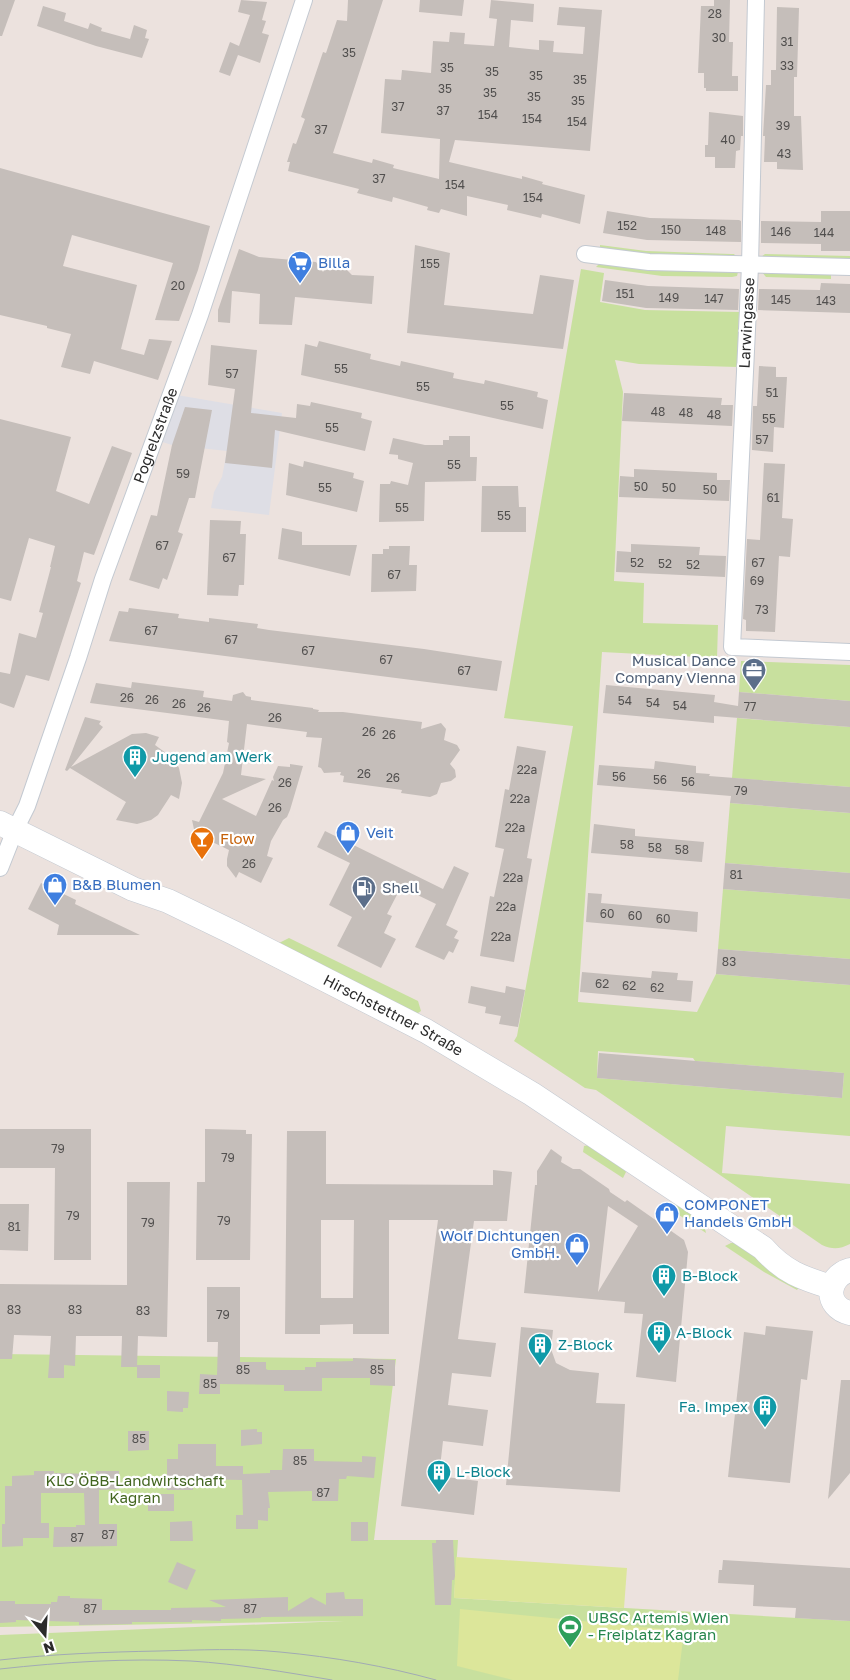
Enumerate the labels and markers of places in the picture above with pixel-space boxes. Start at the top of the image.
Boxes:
supermarket icon: Billa [287,250,313,284]
place label: Billa [318,253,350,271]
place label: Musical Dance Company Vienna [615,651,736,686]
office icon: Musical Dance Company Vienna [741,657,767,691]
building icon: Jugend am Werk [122,744,148,778]
place label: Jugend am Werk [152,747,272,765]
shop icon: Veit [335,820,361,854]
place label: Veit [366,823,394,841]
bar icon: Flow [189,826,215,860]
place label: Flow [220,829,255,847]
shop icon: B&B Blumen [42,872,68,906]
place label: B&B Blumen [72,875,161,893]
fuel station icon: Shell [351,875,377,909]
place label: Shell [382,878,419,896]
place label: COMPONET Handels GmbH [684,1195,792,1230]
shop icon: COMPONET Handels GmbH [654,1201,680,1235]
place label: Wolf Dichtungen GmbH. [440,1226,560,1261]
shop icon: Wolf Dichtungen GmbH. [564,1232,590,1266]
building icon: B-Block [651,1263,677,1297]
place label: B-Block [682,1266,739,1284]
building icon: A-Block [646,1320,672,1354]
place label: A-Block [676,1323,733,1341]
building icon: Z-Block [527,1332,553,1366]
place label: Z-Block [558,1335,614,1353]
building icon: Fa. Impex [752,1394,778,1428]
place label: Fa. Impex [679,1397,748,1415]
building icon: L-Block [426,1459,452,1493]
place label: L-Block [456,1462,511,1480]
place label: UBSC Artemis Wien - Freiplatz Kagran [588,1608,729,1643]
sports icon: UBSC Artemis Wien - Freiplatz Kagran [557,1614,583,1648]

